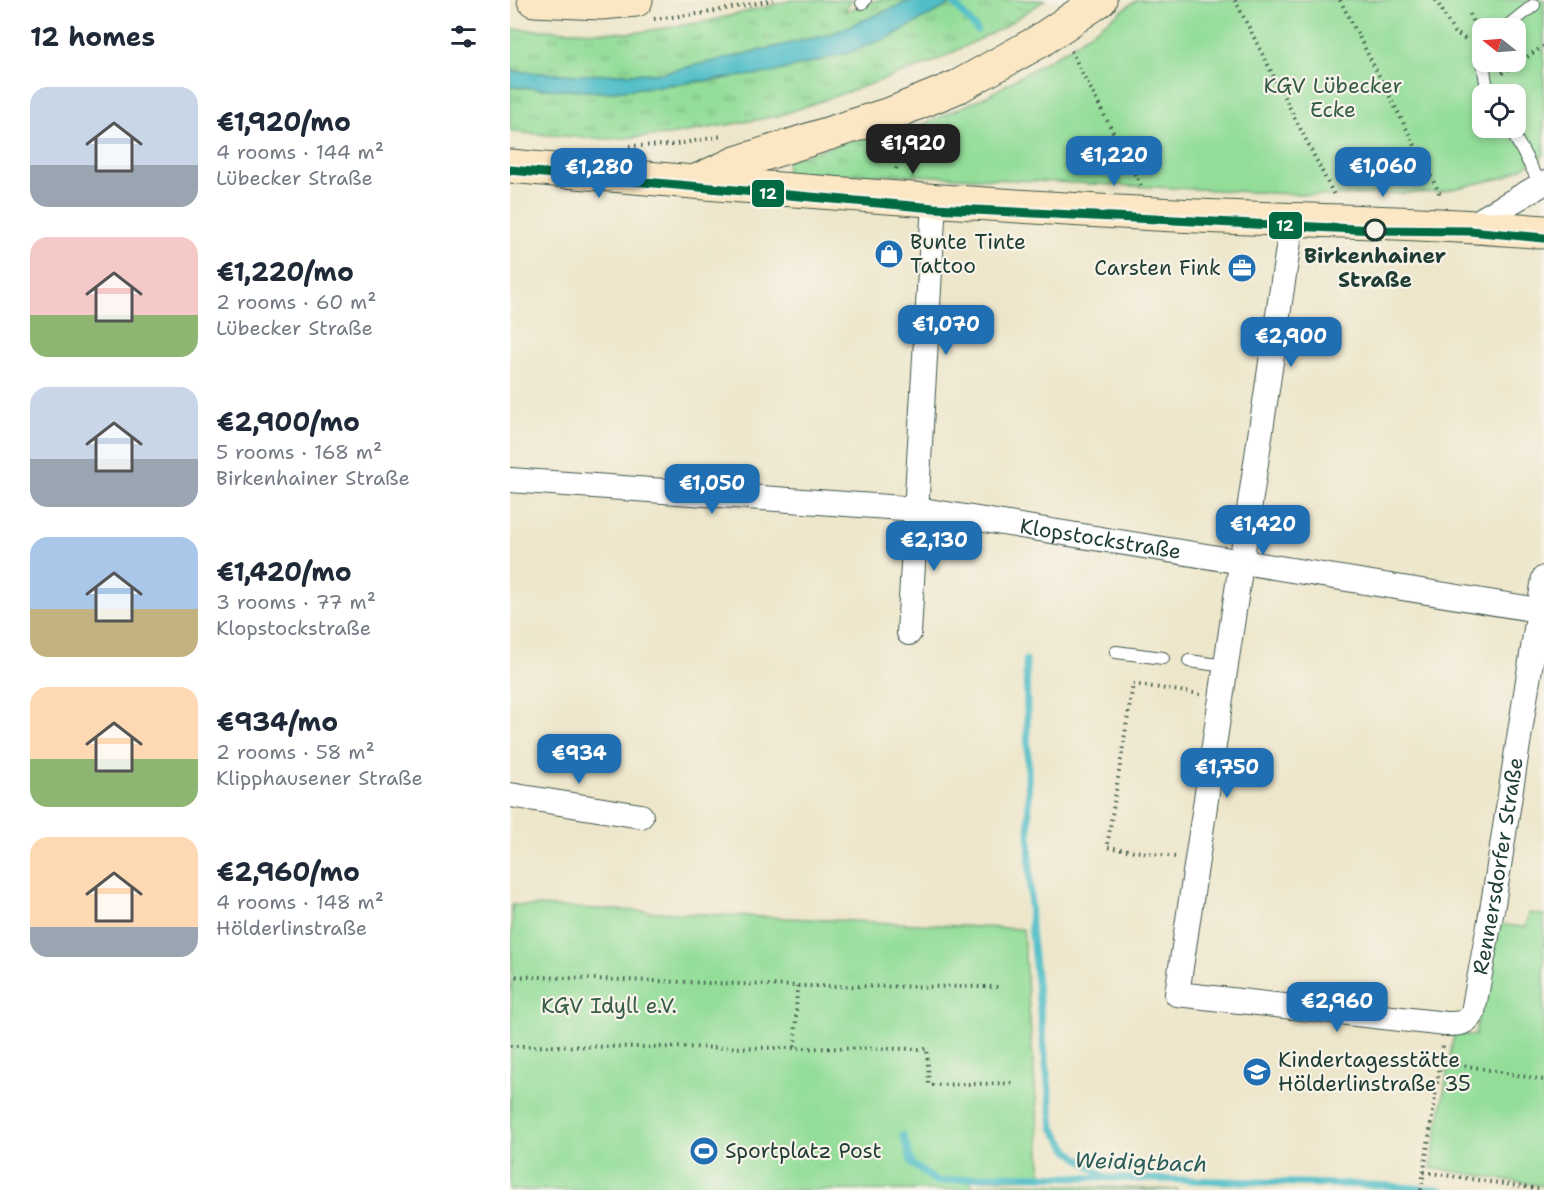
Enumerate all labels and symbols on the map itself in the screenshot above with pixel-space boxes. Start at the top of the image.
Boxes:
north arrow [1472,18,1526,72]
park label: KGV Lübecker Ecke [1263,72,1403,124]
pin: €1,920 [864,124,962,175]
pin: €1,220 [1065,136,1163,187]
pin: €1,060 [1334,147,1432,198]
pin: €1,280 [550,148,648,199]
line badge: 12 [751,179,785,208]
text: 12 [759,183,777,204]
line badge: 12 [1268,211,1303,240]
text: 12 [1276,215,1294,236]
marker: Birkenhainer Straße [1364,219,1386,241]
place label: Bunte Tinte Tattoo [910,228,1026,280]
shop icon: Bunte Tinte Tattoo [873,238,905,270]
place label: Birkenhainer Straße [1304,242,1446,294]
office icon: Carsten Fink [1226,252,1258,284]
place label: Carsten Fink [1094,254,1221,282]
pin: €1,070 [897,305,995,356]
pin: €2,900 [1242,317,1340,368]
pin: €1,050 [663,464,761,515]
pin: €1,420 [1214,505,1312,556]
street label: Klopstockstraße [1018,512,1183,566]
pin: €2,130 [885,521,983,572]
pin: €934 [543,734,615,785]
pin: €1,750 [1178,748,1276,799]
street label: Rennersdorfer Straße [1466,755,1530,977]
pin: €2,960 [1288,982,1386,1033]
park label: KGV Idyll e.V. [541,992,677,1020]
place label: Kindertagesstätte Hölderlinstraße 35 [1278,1046,1471,1098]
school or university icon: Kindertagesstätte Hölderlinstraße 35 [1241,1056,1273,1088]
sports icon: Sportplatz Post [688,1135,720,1167]
place label: Sportplatz Post [725,1137,882,1165]
water label: Weidigtbach [1074,1145,1208,1179]

